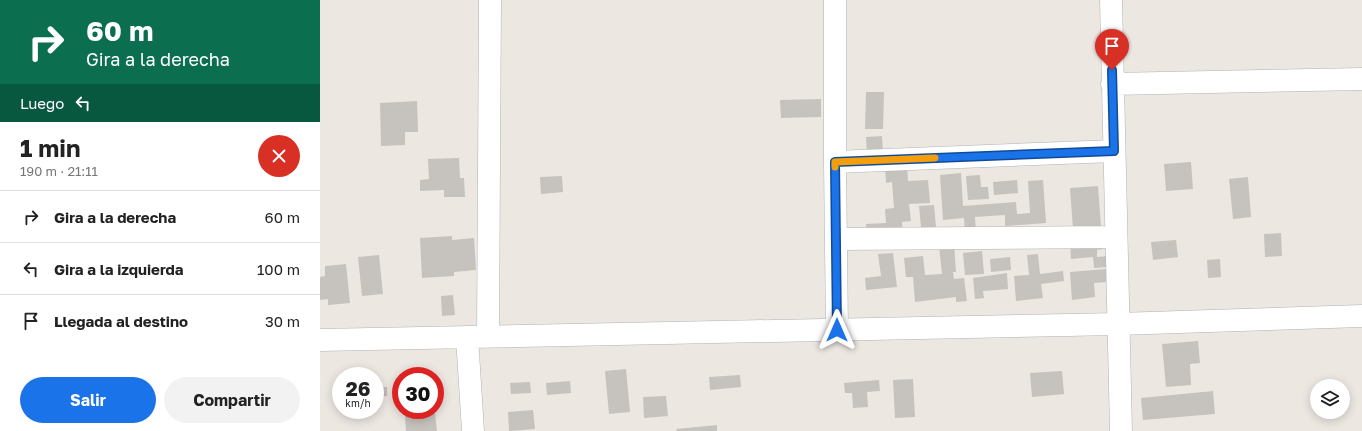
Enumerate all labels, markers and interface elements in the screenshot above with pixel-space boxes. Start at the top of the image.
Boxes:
text: 60 m [86,14,153,47]
icon: right [20,16,72,68]
pin [1095,29,1129,70]
icon: arrive [1101,35,1123,57]
text: Gira a la derecha [86,48,230,70]
icon: left [72,92,94,114]
text: Luego [20,94,64,112]
text: 1 min [20,133,80,162]
button: close [258,135,300,177]
text: 190 m · 21:11 [20,163,98,179]
icon: right [20,206,42,228]
text: Gira a la derecha [54,208,176,226]
text: 60 m [265,208,300,226]
icon: left [20,258,42,280]
text: Gira a la izquierda [54,260,184,278]
text: 100 m [257,260,300,278]
position arrow [816,309,858,351]
icon: arrive [20,310,42,332]
text: Llegada al destino [54,312,188,330]
text: 30 m [265,312,300,330]
speed limit sign: 30 [392,367,444,419]
text: 26 [346,376,370,400]
button: Salir [20,377,156,423]
button: Compartir [164,377,300,423]
map controls [1310,379,1350,419]
button: layers [1310,379,1350,419]
text: km/h [345,397,371,409]

